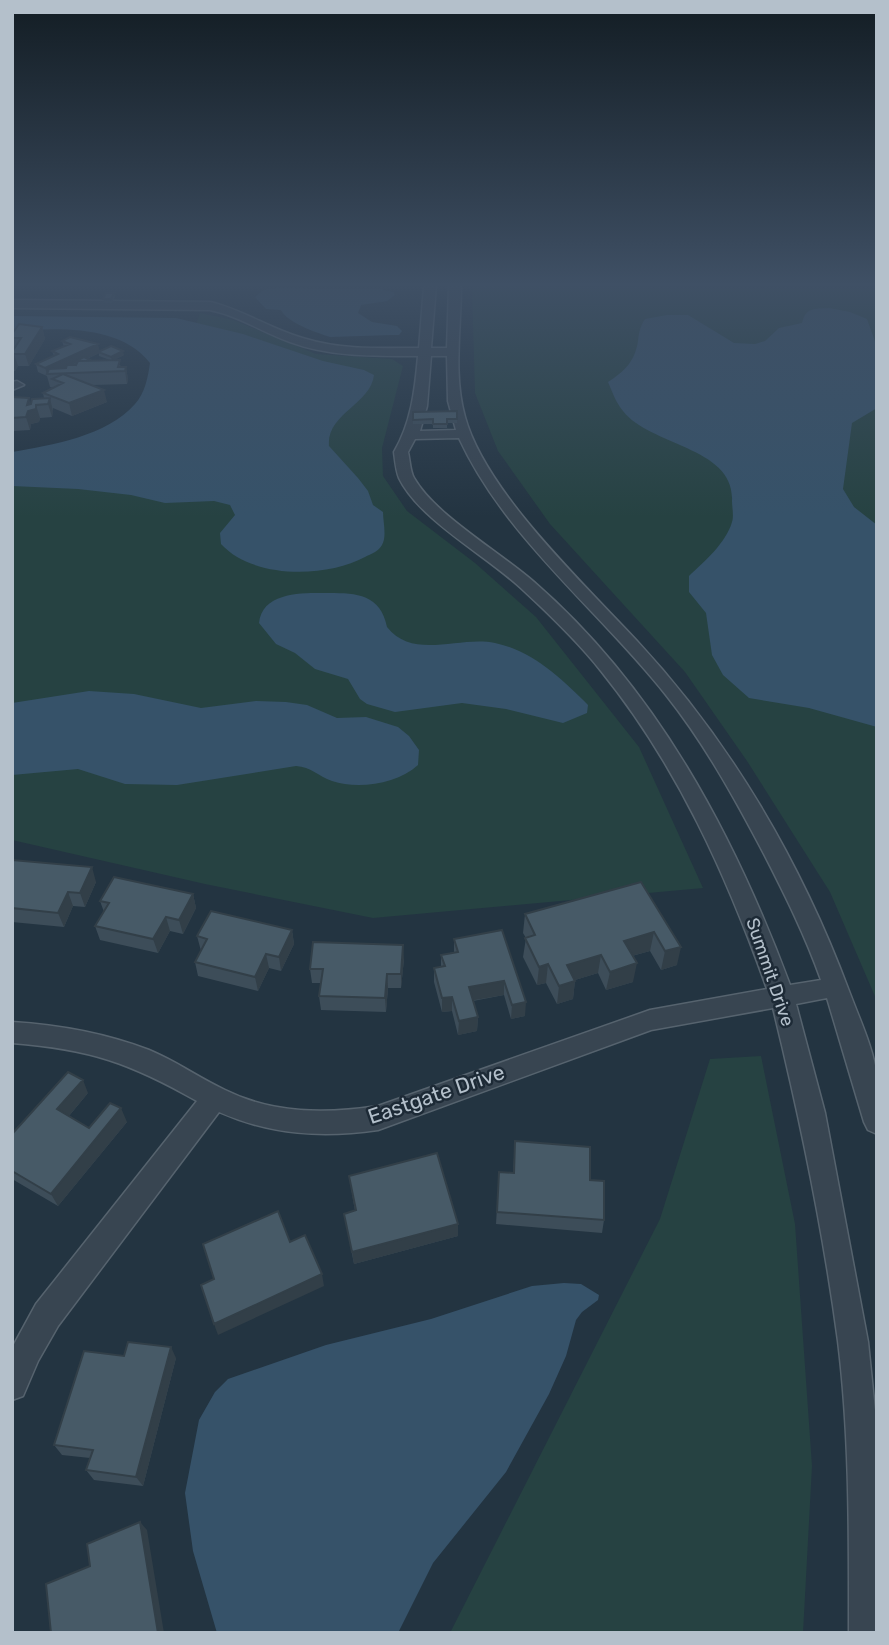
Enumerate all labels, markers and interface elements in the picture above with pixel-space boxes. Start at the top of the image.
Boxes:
street label: Summit Drive [741,915,799,1029]
street label: Eastgate Drive [364,1059,508,1129]

